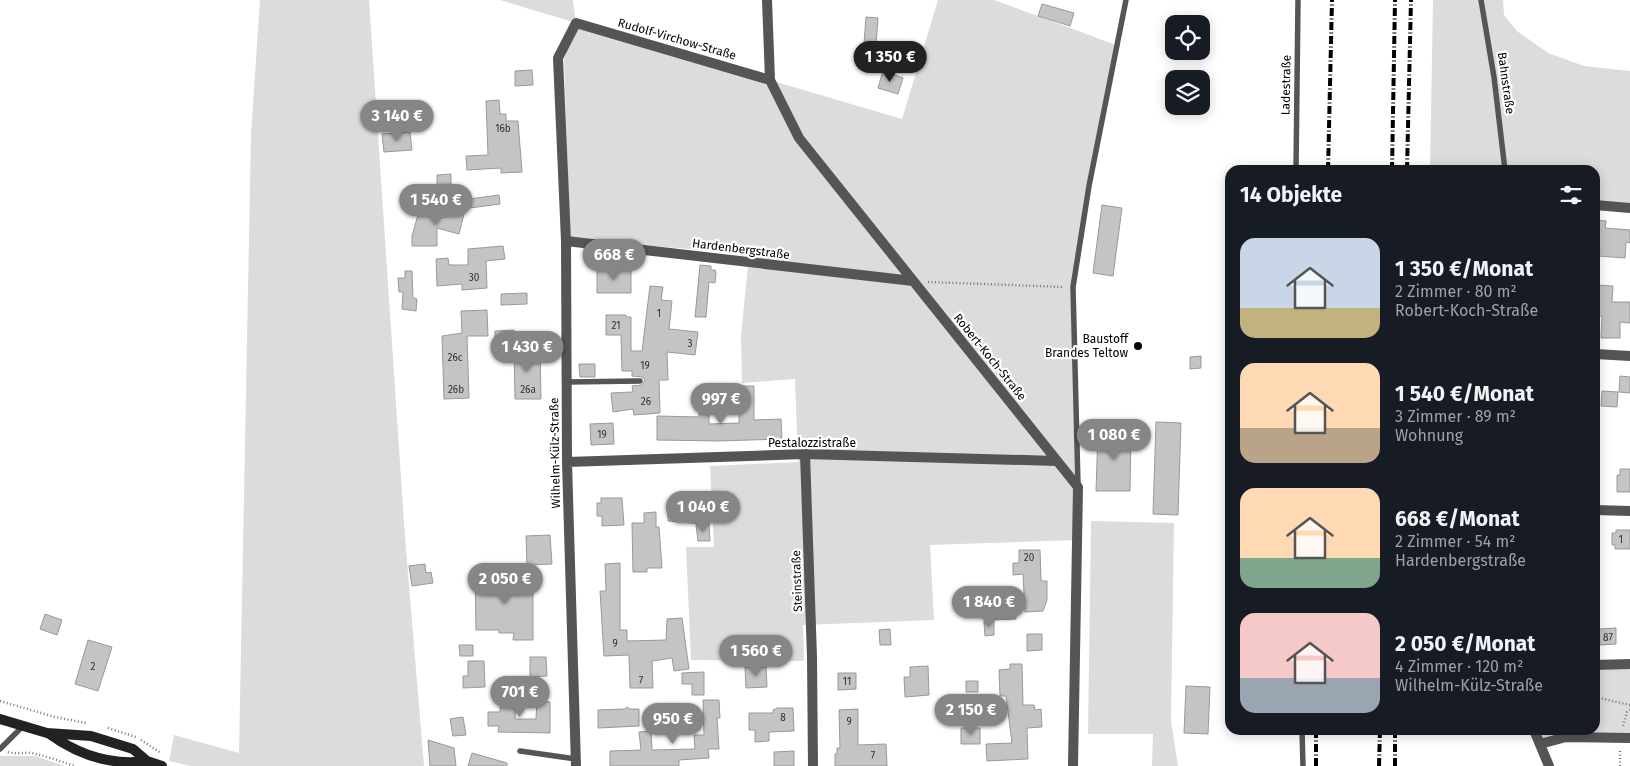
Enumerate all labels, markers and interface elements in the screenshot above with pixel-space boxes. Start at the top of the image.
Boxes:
street label: Rudolf-Virchow-Straße [616,15,738,63]
map controls [1165,15,1210,115]
button: locate [1165,15,1210,60]
pin: 1 350 € [844,41,936,83]
text: 1 350 € [865,47,915,66]
street label: Bahnstraße [1495,51,1517,115]
street label: Ladestraße [1278,55,1294,115]
button: layers [1165,70,1210,115]
pin: 3 140 € [351,100,443,142]
text: 3 140 € [371,106,423,125]
house number: 16b [495,123,511,135]
icon: filters [1557,181,1585,209]
text: 14 Objekte [1240,182,1342,208]
pin: 1 540 € [390,184,482,226]
text: 1 540 € [410,190,462,209]
street label: Hardenbergstraße [691,236,791,262]
pin: 668 € [579,238,649,281]
text: 668 € [594,245,634,264]
text: 1 350 €/Monat [1395,256,1533,282]
icon: home [1280,258,1340,318]
house number: 30 [469,272,480,284]
text: 2 Zimmer · 80 m² [1395,282,1517,301]
text: Robert-Koch-Straße [1395,301,1538,320]
house number: 1 [657,308,661,320]
street label: Robert-Koch-Straße [951,311,1029,403]
house number: 21 [611,320,621,332]
pin: 1 430 € [481,330,573,373]
place label: Baustoff Brandes Teltow [1045,332,1129,360]
text: 1 430 € [502,337,552,356]
house number: 3 [688,338,693,350]
marker: Baustoff Brandes Teltow [1132,340,1144,352]
house number: 26c [447,352,463,364]
house number: 19 [640,360,650,372]
text: 1 540 €/Monat [1395,381,1534,407]
pin: 997 € [686,382,756,425]
icon: home [1280,383,1340,443]
house number: 26b [448,384,464,396]
house number: 26a [520,384,536,396]
text: 997 € [702,389,740,408]
house number: 26 [641,396,651,408]
street label: Wilhelm-Külz-Straße [547,397,563,509]
text: 3 Zimmer · 89 m² [1395,407,1516,426]
pin: 1 080 € [1068,418,1160,461]
text: 1 080 € [1088,425,1140,444]
text: Wohnung [1395,426,1463,445]
house number: 19 [597,429,607,441]
street label: Pestalozzistraße [768,436,856,450]
pin: 1 040 € [657,490,749,533]
text: 1 040 € [677,497,729,516]
text: 668 €/Monat [1395,506,1520,532]
icon: home [1280,508,1340,568]
text: 2 Zimmer · 54 m² [1395,532,1515,551]
house number: 1 [1619,534,1623,546]
street label: Steinstraße [789,550,805,612]
text: Hardenbergstraße [1395,551,1526,570]
house number: 20 [1024,552,1035,564]
pin: 2 050 € [459,562,551,605]
text: 2 050 € [479,569,531,588]
pin: 1 840 € [943,586,1035,628]
text: 1 840 € [963,592,1015,611]
text: 2 050 €/Monat [1395,631,1535,657]
house number: 87 [1603,632,1613,644]
icon: home [1280,633,1340,693]
pin: 1 560 € [710,634,802,677]
house number: 9 [612,638,618,650]
text: 1 560 € [730,641,782,660]
text: 4 Zimmer · 120 m² [1395,657,1523,676]
house number: 2 [91,661,96,673]
house number: 7 [639,675,644,687]
pin: 701 € [485,676,555,718]
house number: 11 [843,676,851,688]
text: Wilhelm-Külz-Straße [1395,676,1543,695]
text: 701 € [502,682,539,701]
pin: 2 150 € [925,694,1017,736]
text: 2 150 € [946,700,996,719]
pin: 950 € [638,702,708,745]
text: 950 € [653,709,693,728]
house number: 8 [780,712,786,724]
house number: 9 [846,716,852,728]
house number: 7 [871,750,876,762]

